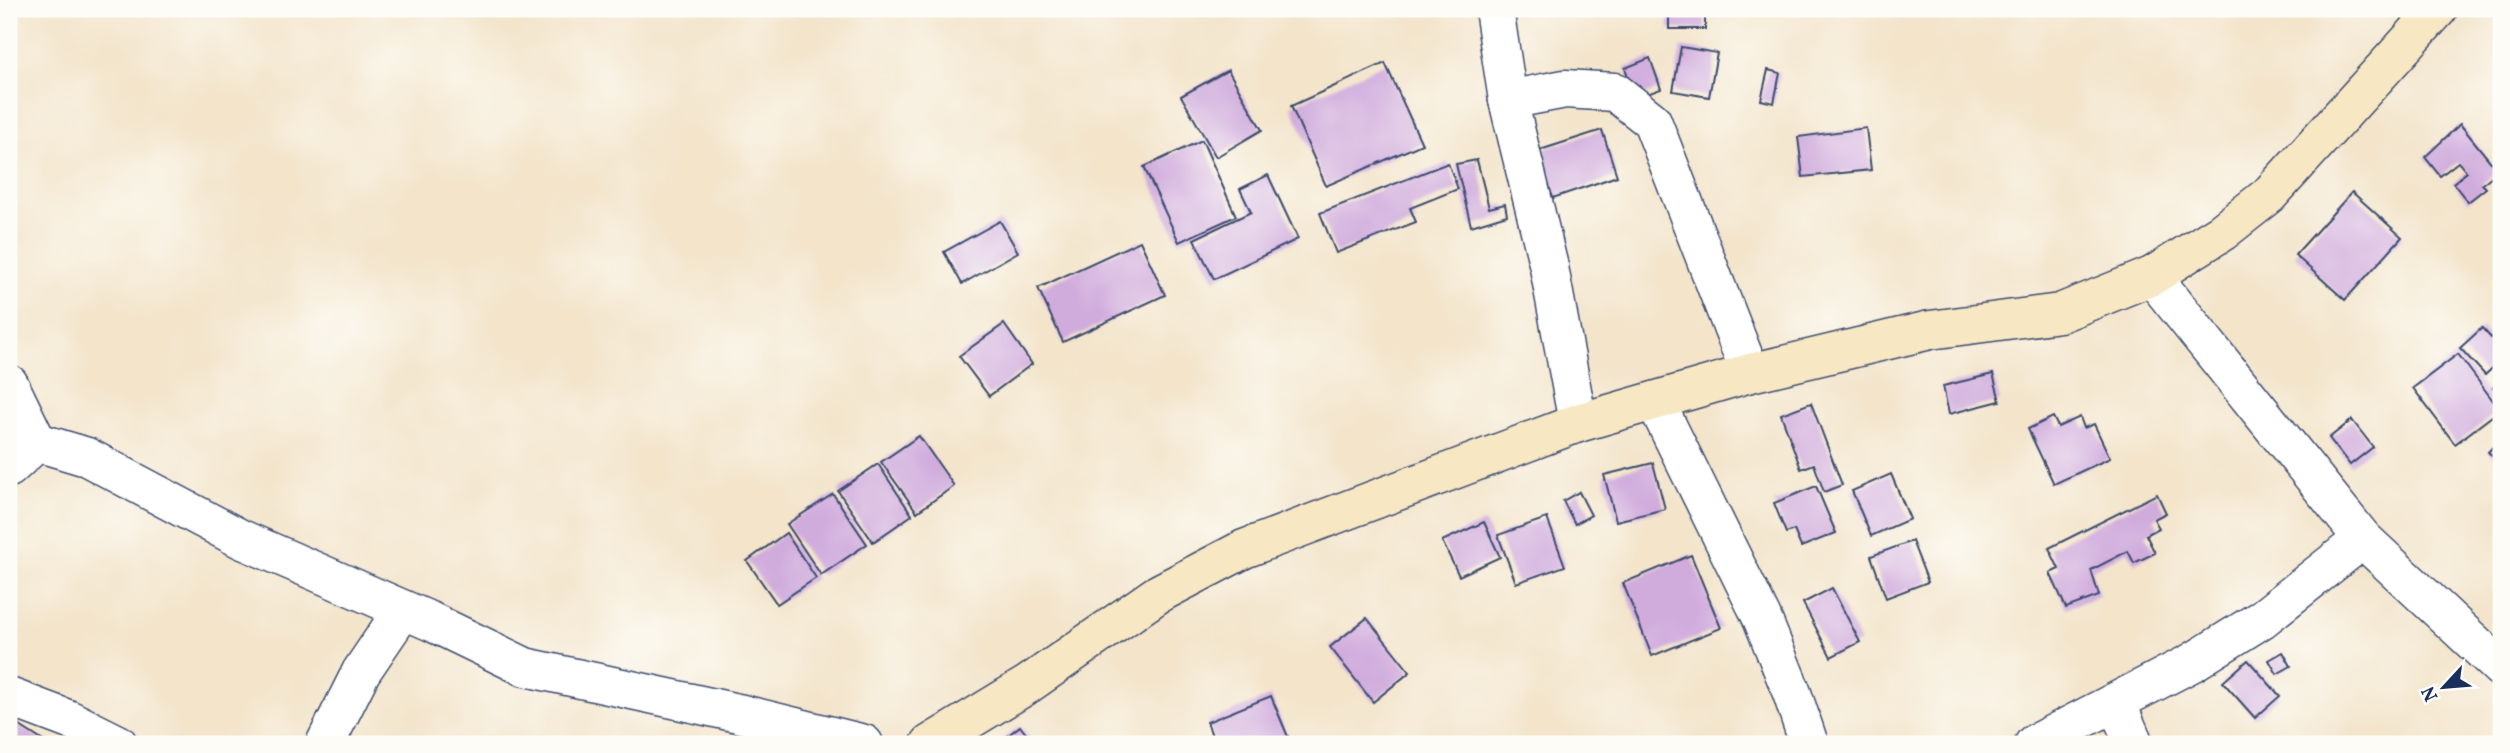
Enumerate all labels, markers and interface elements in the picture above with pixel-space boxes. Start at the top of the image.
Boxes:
north arrow [2408,652,2478,722]
text: N [2416,681,2445,705]

